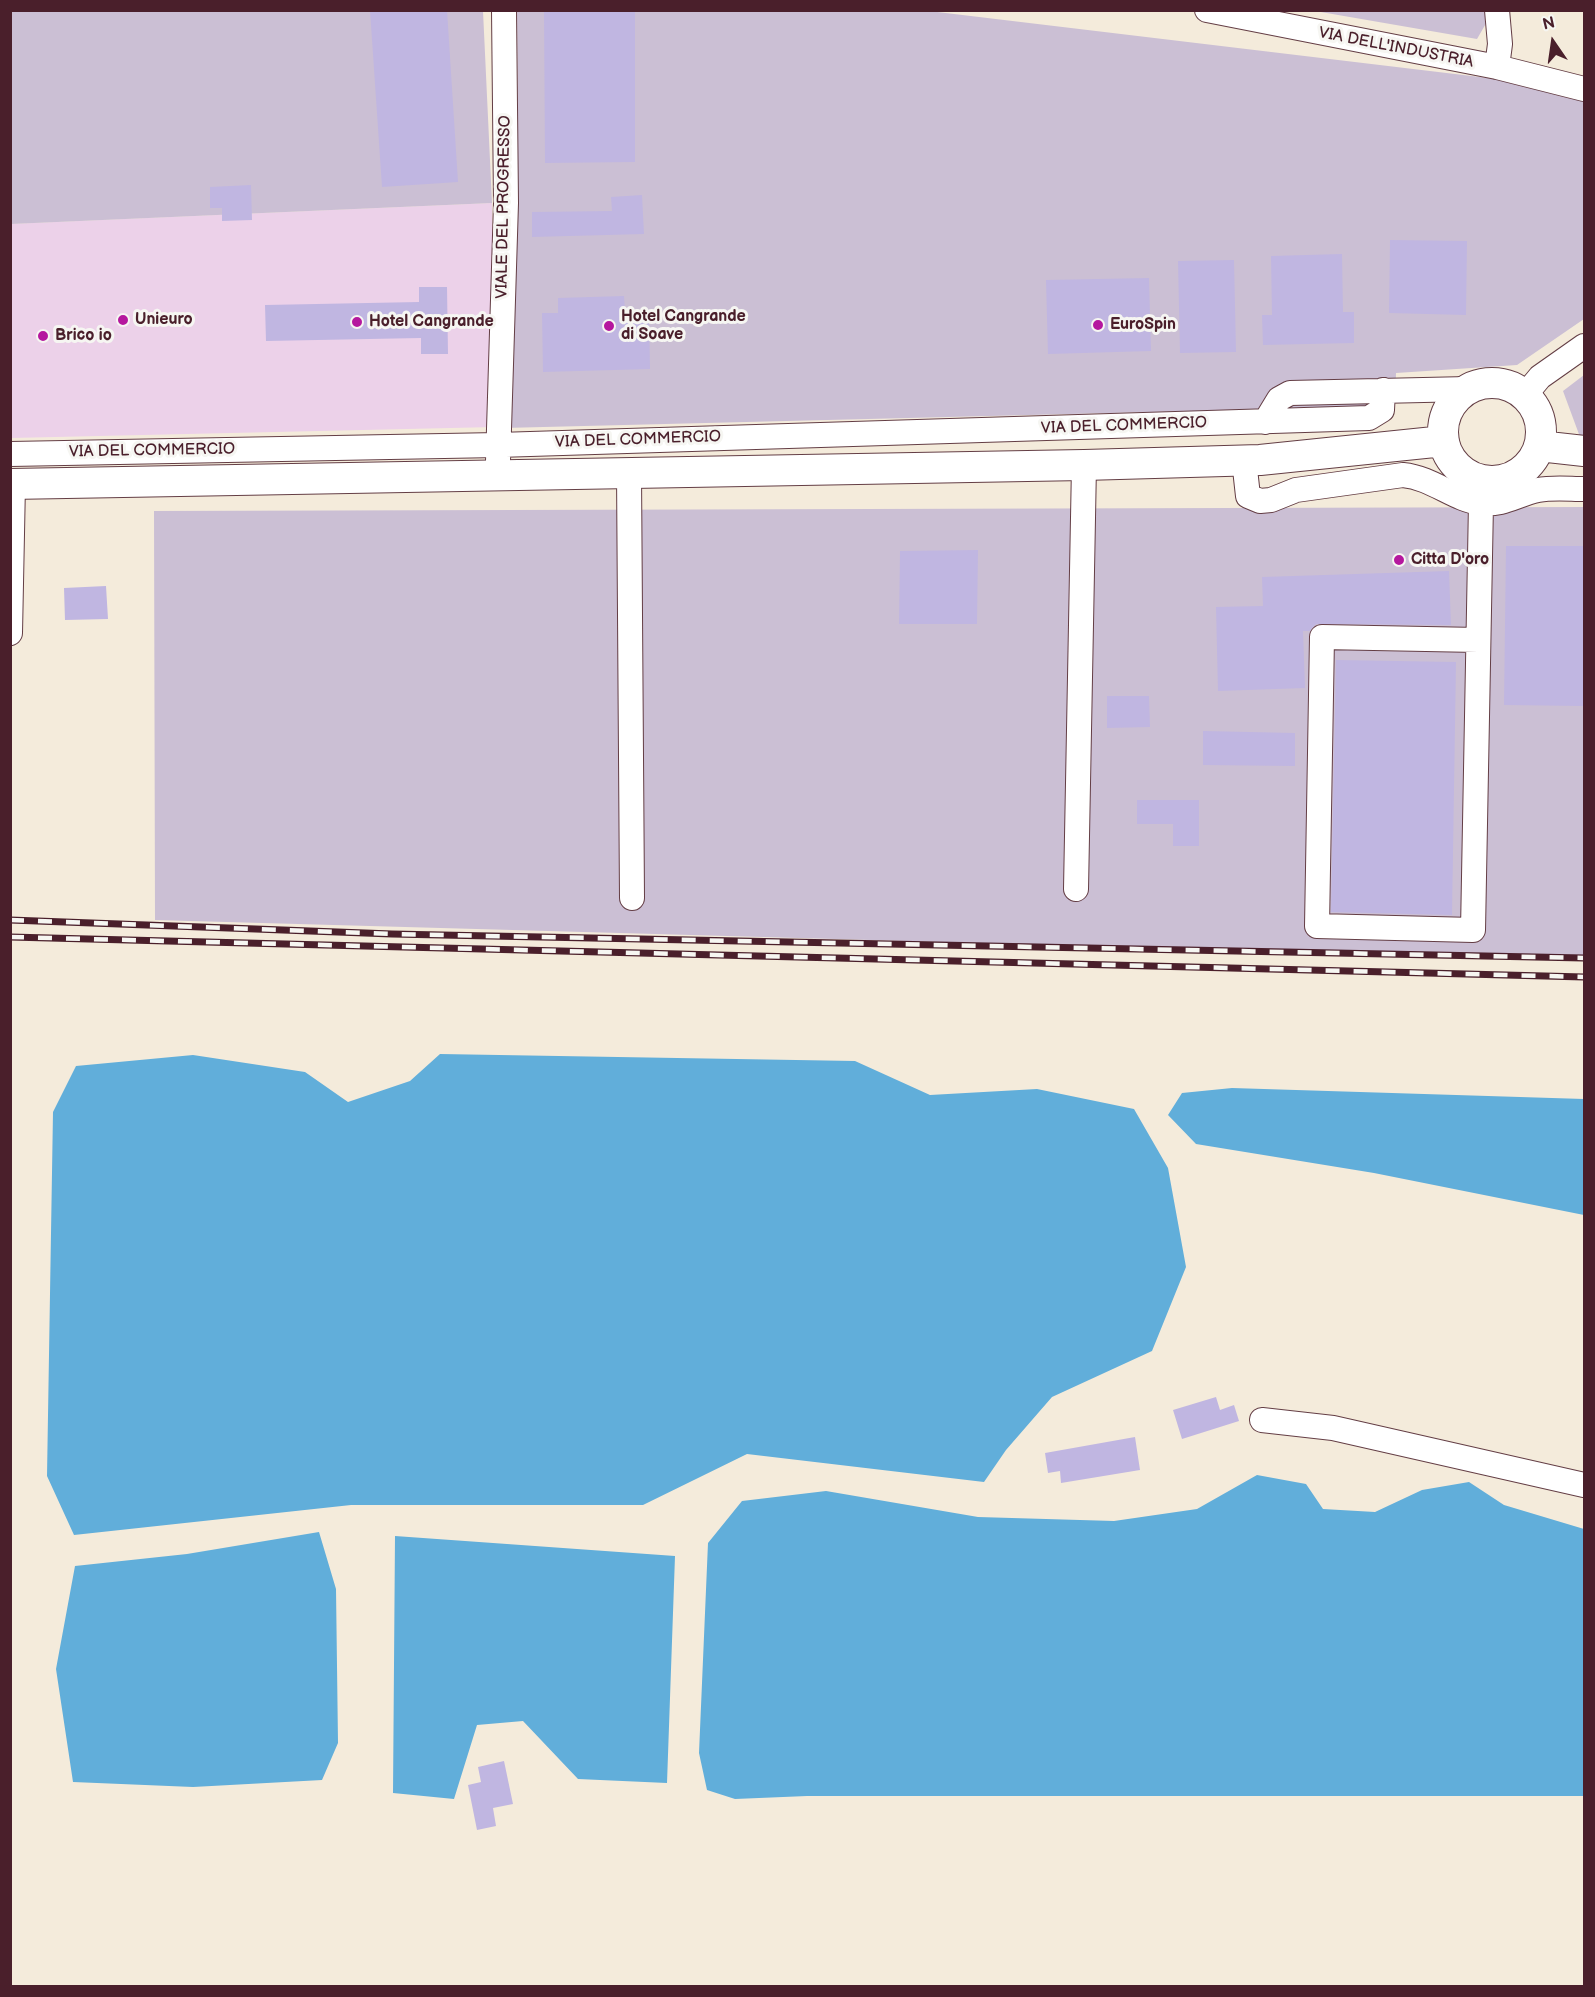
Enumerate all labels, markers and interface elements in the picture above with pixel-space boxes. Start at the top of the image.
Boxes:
north arrow [1523,12,1583,72]
text: N [1541,13,1557,35]
street label: VIA DELL'INDUSTRIA [1317,24,1475,72]
street label: VIALE DEL PROGRESSO [493,115,515,299]
place label: Hotel Cangrande di Soave [621,307,746,345]
place label: Unieuro [135,310,193,330]
place label: Hotel Cangrande [369,312,494,332]
marker: Unieuro [116,313,130,327]
marker: Hotel Cangrande [350,315,364,329]
place label: EuroSpin [1110,315,1176,335]
marker: EuroSpin [1091,318,1105,332]
marker: Hotel Cangrande di Soave [602,319,616,333]
place label: Brico io [55,326,112,346]
marker: Brico io [36,329,50,343]
street label: VIA DEL COMMERCIO [1041,414,1207,438]
street label: VIA DEL COMMERCIO [555,428,721,452]
street label: VIA DEL COMMERCIO [69,440,235,462]
place label: Citta D'oro [1411,550,1489,570]
marker: Citta D'oro [1392,553,1406,567]

